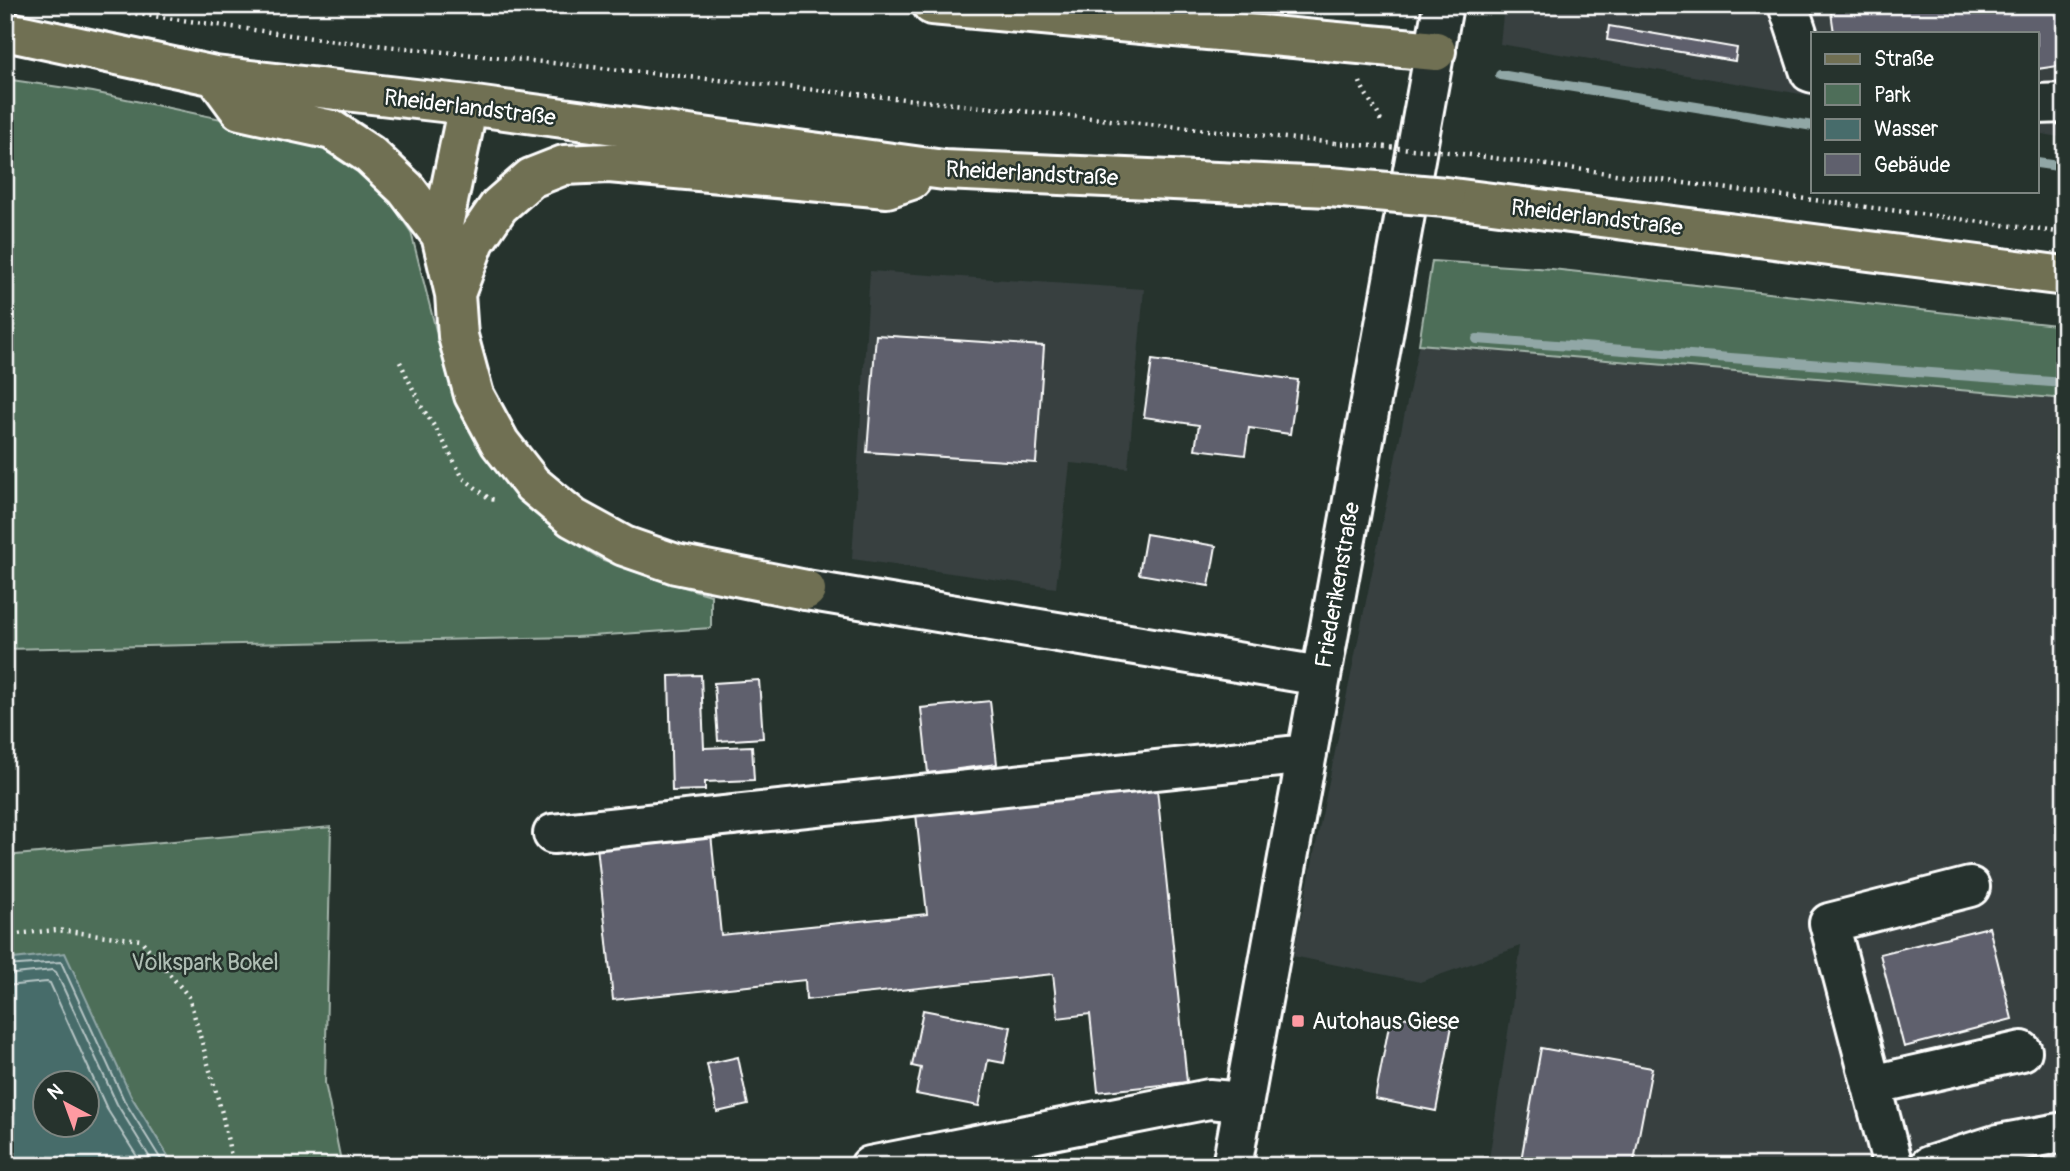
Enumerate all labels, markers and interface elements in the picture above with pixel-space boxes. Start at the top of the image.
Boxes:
legend [1811,32,2038,192]
text: Straße [1874,46,1934,73]
text: Park [1874,82,1911,109]
street label: Rheiderlandstraße [382,83,558,132]
text: Wasser [1874,116,1939,143]
text: Gebäude [1874,152,1951,179]
street label: Rheiderlandstraße [945,155,1120,193]
street label: Rheiderlandstraße [1509,193,1685,242]
street label: Friederikenstraße [1309,499,1366,670]
park label: Volkspark Bokel [131,948,279,977]
place label: Autohaus Giese [1312,1007,1460,1036]
marker: Autohaus Giese [1290,1013,1306,1029]
north arrow [32,1070,102,1140]
text: N [43,1079,68,1105]

